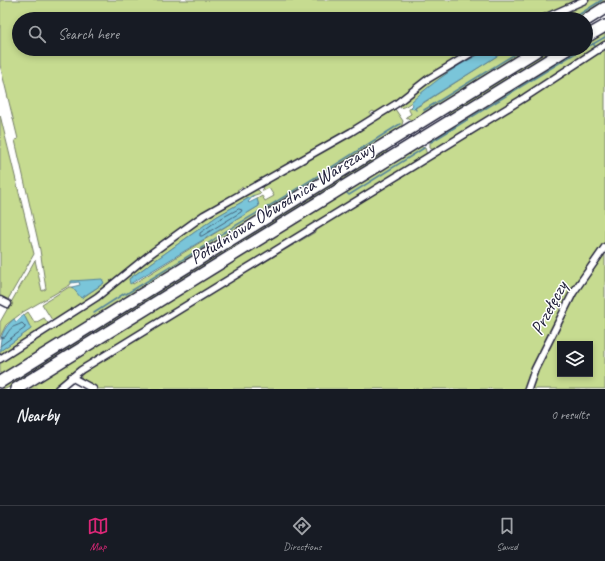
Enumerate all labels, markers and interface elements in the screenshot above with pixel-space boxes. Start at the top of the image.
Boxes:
search box [12,12,593,56]
icon: search [26,23,48,45]
text: Search here [58,25,119,44]
street label: Południowa Obwodnica Warszawy [185,136,380,270]
street label: Przełęczy [525,276,574,339]
map controls [557,341,593,377]
button: layers [557,341,593,377]
text: Nearby [16,405,59,426]
text: 0 results [551,407,589,423]
tab: Map [87,515,109,553]
tab: Directions [283,515,322,553]
tab: Saved [496,515,518,553]

